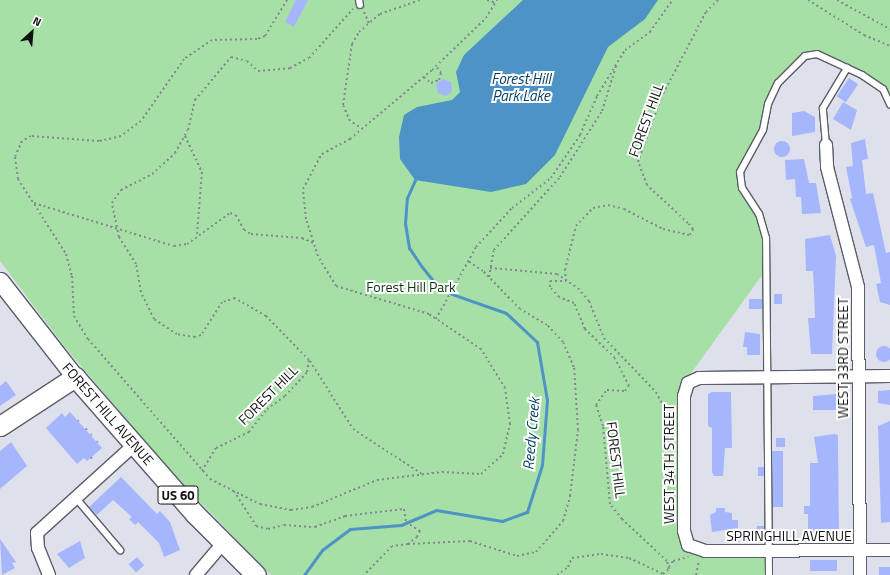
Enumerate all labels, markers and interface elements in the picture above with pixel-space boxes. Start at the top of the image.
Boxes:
north arrow [12,12,52,52]
text: N [30,12,44,30]
water label: Forest Hill Park Lake [491,69,551,104]
street label: FOREST HILL [625,81,667,159]
park label: Forest Hill Park [366,279,456,295]
street label: WEST 33RD STREET [835,298,851,418]
street label: FOREST HILL AVENUE [59,359,157,469]
street label: FOREST HILL [235,362,301,428]
water label: Reedy Creek [519,397,543,471]
street label: WEST 34TH STREET [661,404,677,524]
street label: FOREST HILL [603,421,629,499]
road number: US 60 [157,484,199,506]
street label: SPRINGHILL AVENUE [726,528,852,544]

